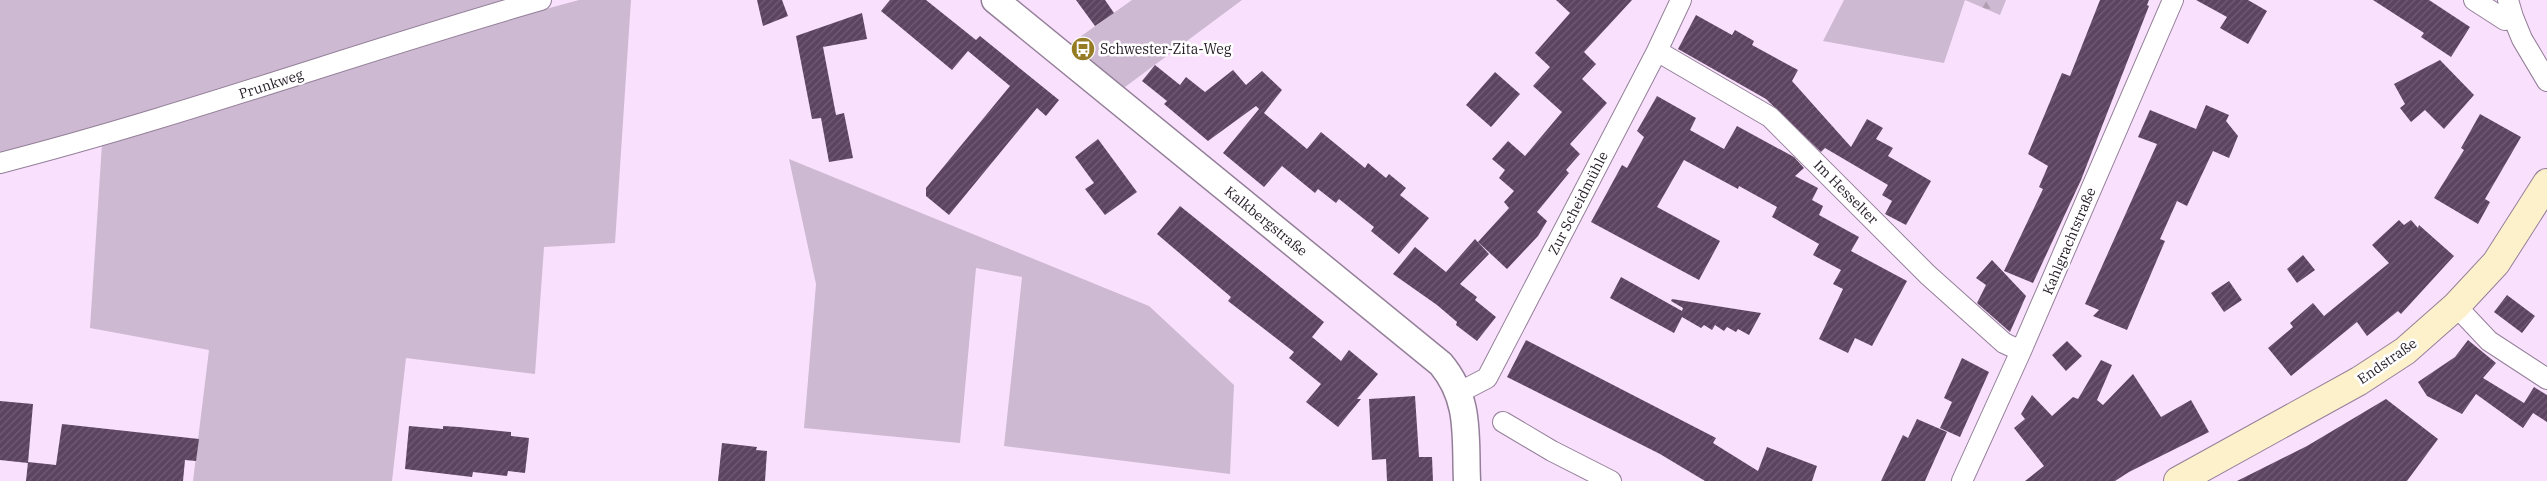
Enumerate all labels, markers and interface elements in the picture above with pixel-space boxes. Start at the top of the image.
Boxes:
bus stop icon: Schwester-Zita-Weg [1070,36,1096,62]
place label: Schwester-Zita-Weg [1100,40,1232,58]
street label: Prunkweg [236,65,306,103]
street label: Zur Scheidmühle [1544,148,1612,258]
street label: Im Hesselter [1810,156,1883,229]
street label: Kalkbergstraße [1221,182,1311,260]
street label: Kahlgrachtstraße [2038,185,2100,297]
street label: Endstraße [2354,334,2420,388]

